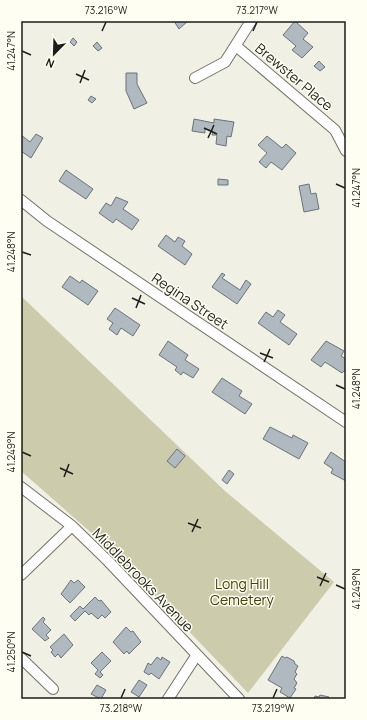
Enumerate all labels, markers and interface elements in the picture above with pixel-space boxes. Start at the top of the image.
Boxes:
text: 73.216°W [85,3,128,17]
text: 73.217°W [236,3,278,17]
text: 41.247°N [4,31,18,71]
north arrow [34,34,74,74]
street label: Brewster Place [252,39,337,115]
text: N [43,55,56,72]
text: 41.247°N [349,168,363,208]
text: 41.248°N [4,232,18,272]
street label: Regina Street [148,268,233,333]
text: 41.248°N [349,369,363,409]
text: 41.249°N [4,431,18,472]
street label: Middlebrooks Avenue [89,524,198,636]
text: 41.249°N [349,568,363,609]
park label: Long Hill Cemetery [210,574,275,609]
text: 41.250°N [4,631,18,672]
text: 73.218°W [100,701,143,715]
text: 73.219°W [252,701,295,715]

